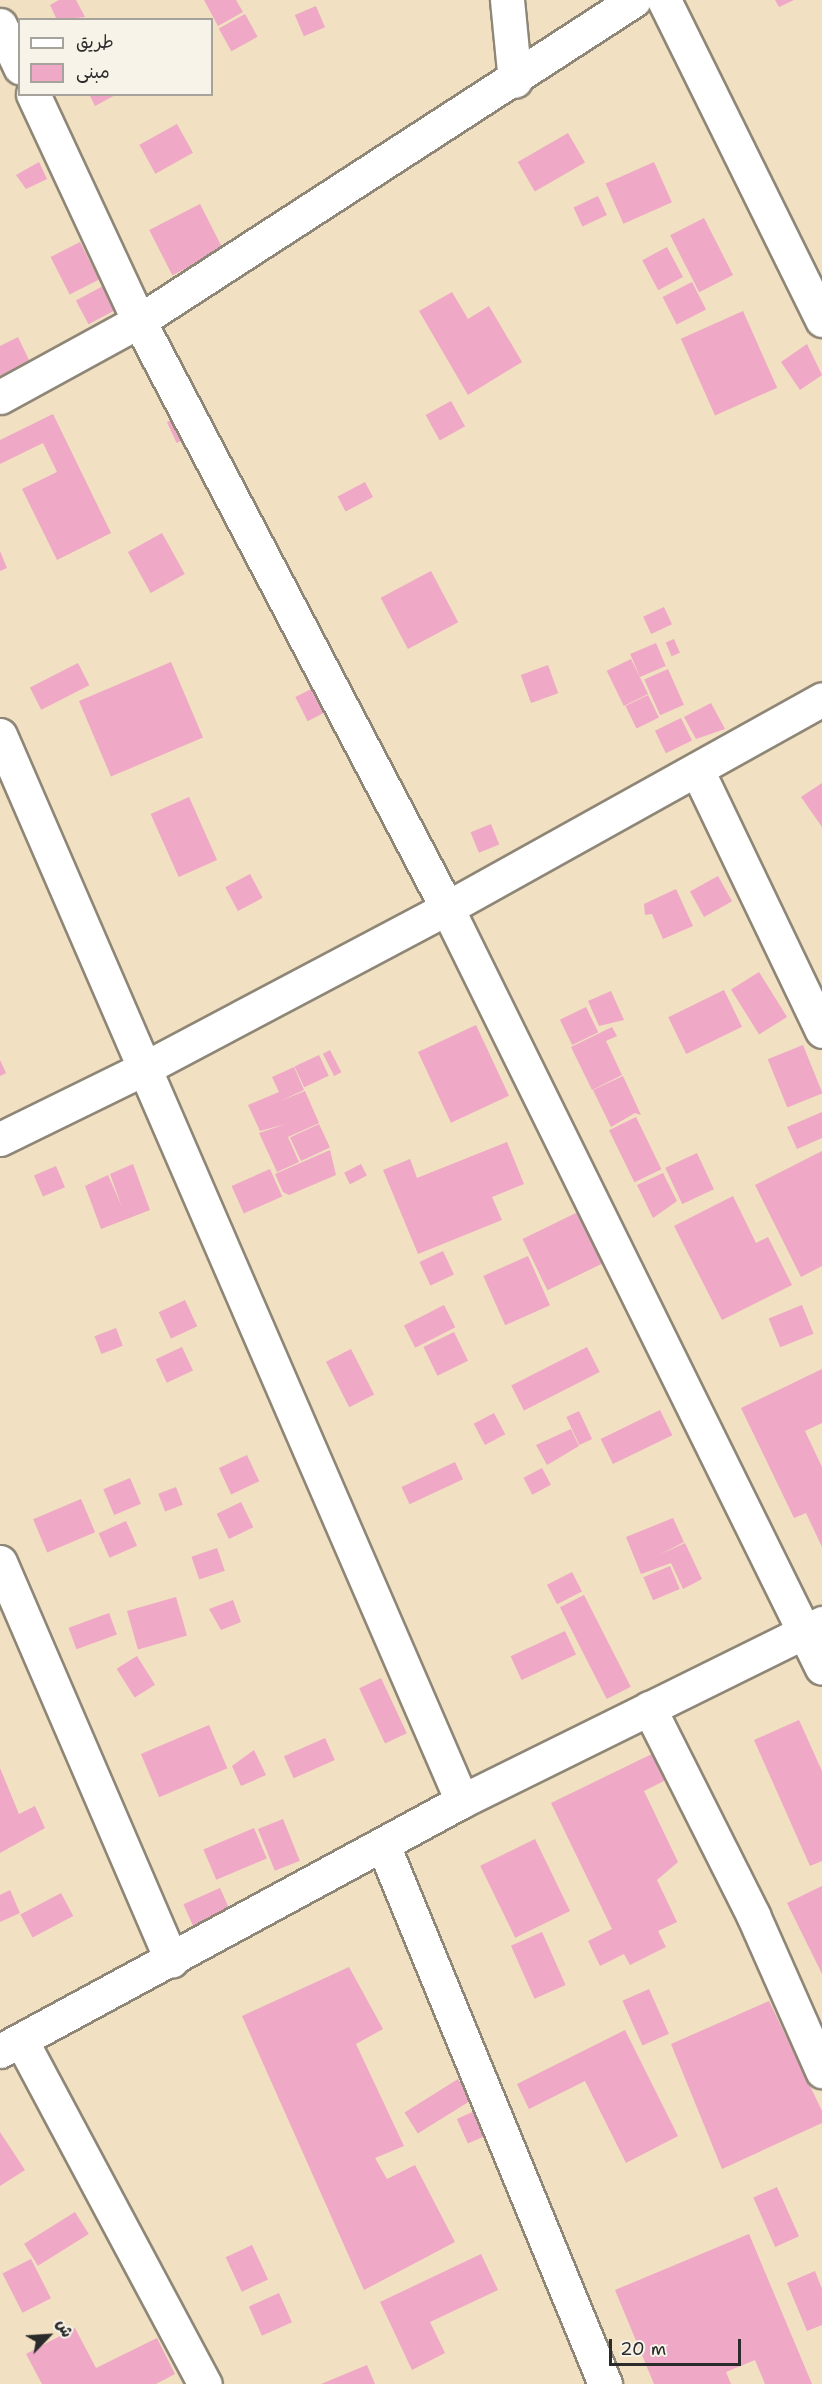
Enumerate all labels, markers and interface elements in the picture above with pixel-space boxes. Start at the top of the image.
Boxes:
legend [18,18,213,96]
text: طريق [76,30,114,54]
text: مبنى [76,60,110,84]
north arrow [18,2306,78,2366]
text: ش [52,2316,78,2341]
scale bar [612,2327,744,2365]
text: 20 m [620,2337,666,2361]

